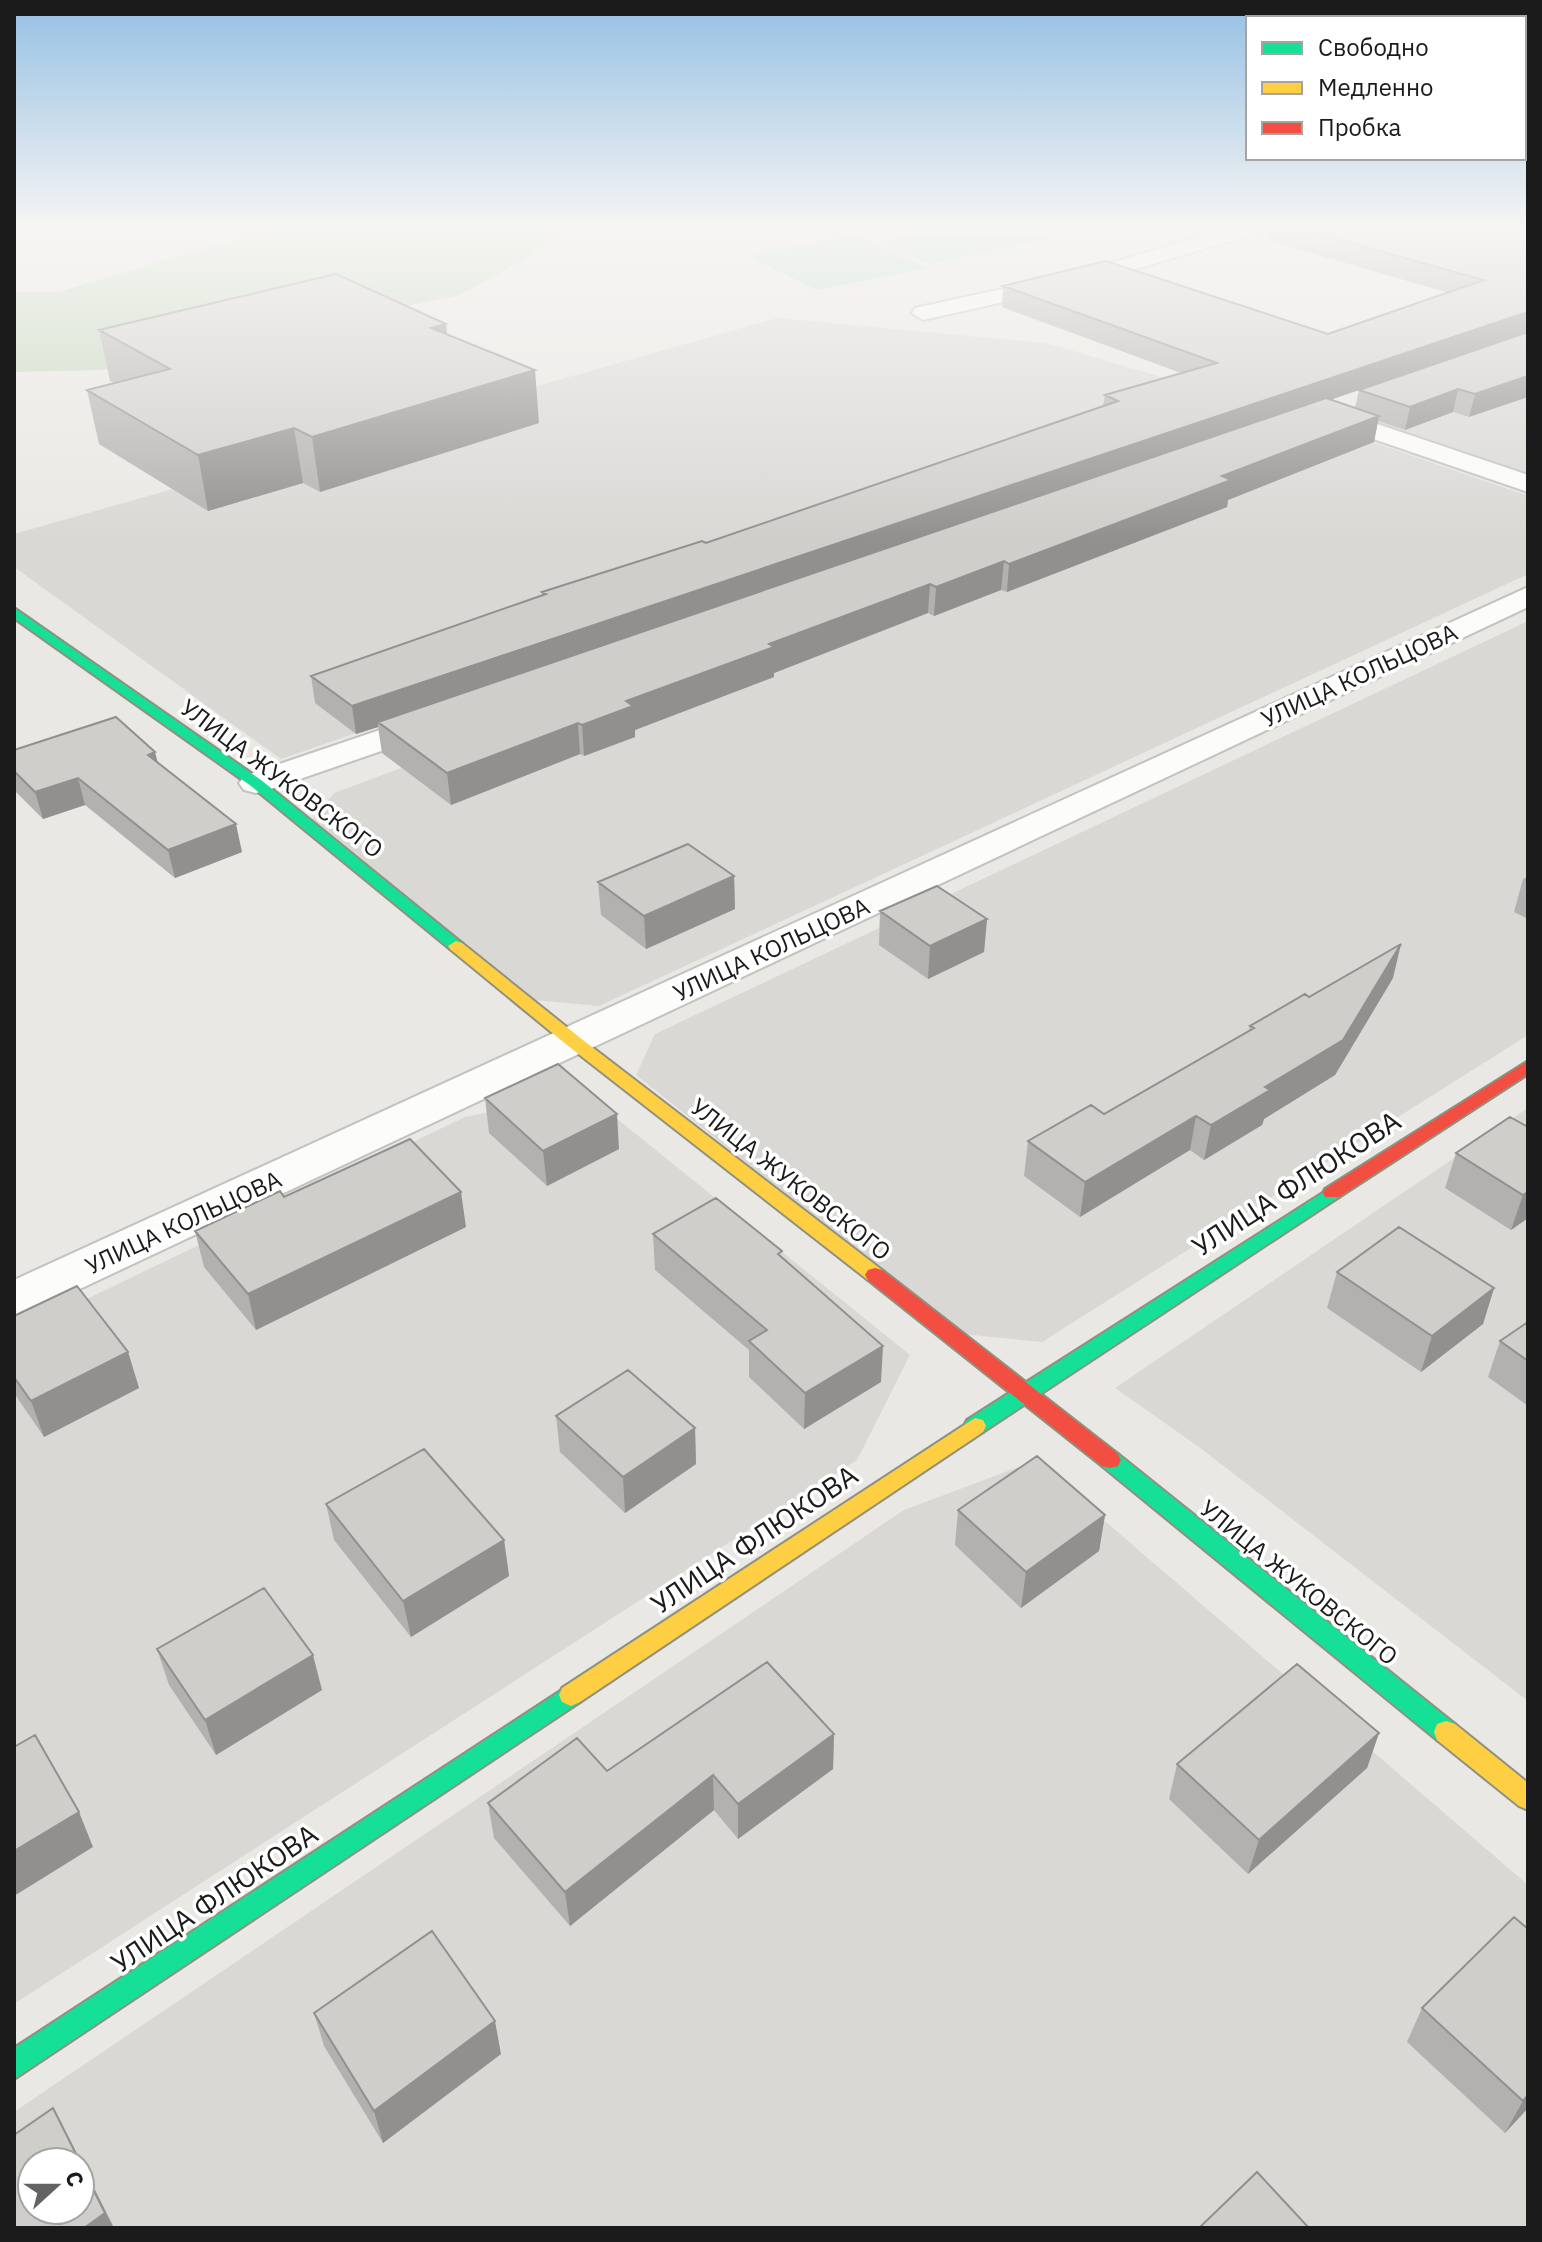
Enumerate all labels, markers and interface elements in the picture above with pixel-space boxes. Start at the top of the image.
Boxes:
legend [1246,16,1526,160]
text: Свободно [1318,31,1429,63]
text: Медленно [1318,71,1434,103]
text: Пробка [1318,111,1402,143]
street label: УЛИЦА КОЛЬЦОВА [1256,615,1462,735]
street label: УЛИЦА ЖУКОВСКОГО [174,691,390,865]
street label: УЛИЦА КОЛЬЦОВА [668,889,874,1009]
street label: УЛИЦА ЖУКОВСКОГО [684,1091,898,1267]
street label: УЛИЦА ФЛЮКОВА [1184,1102,1408,1264]
street label: УЛИЦА КОЛЬЦОВА [80,1162,286,1282]
street label: УЛИЦА ФЛЮКОВА [643,1456,865,1622]
street label: УЛИЦА ЖУКОВСКОГО [1193,1492,1405,1672]
street label: УЛИЦА ФЛЮКОВА [103,1815,325,1981]
north arrow [16,2146,96,2226]
text: С [59,2167,91,2191]

